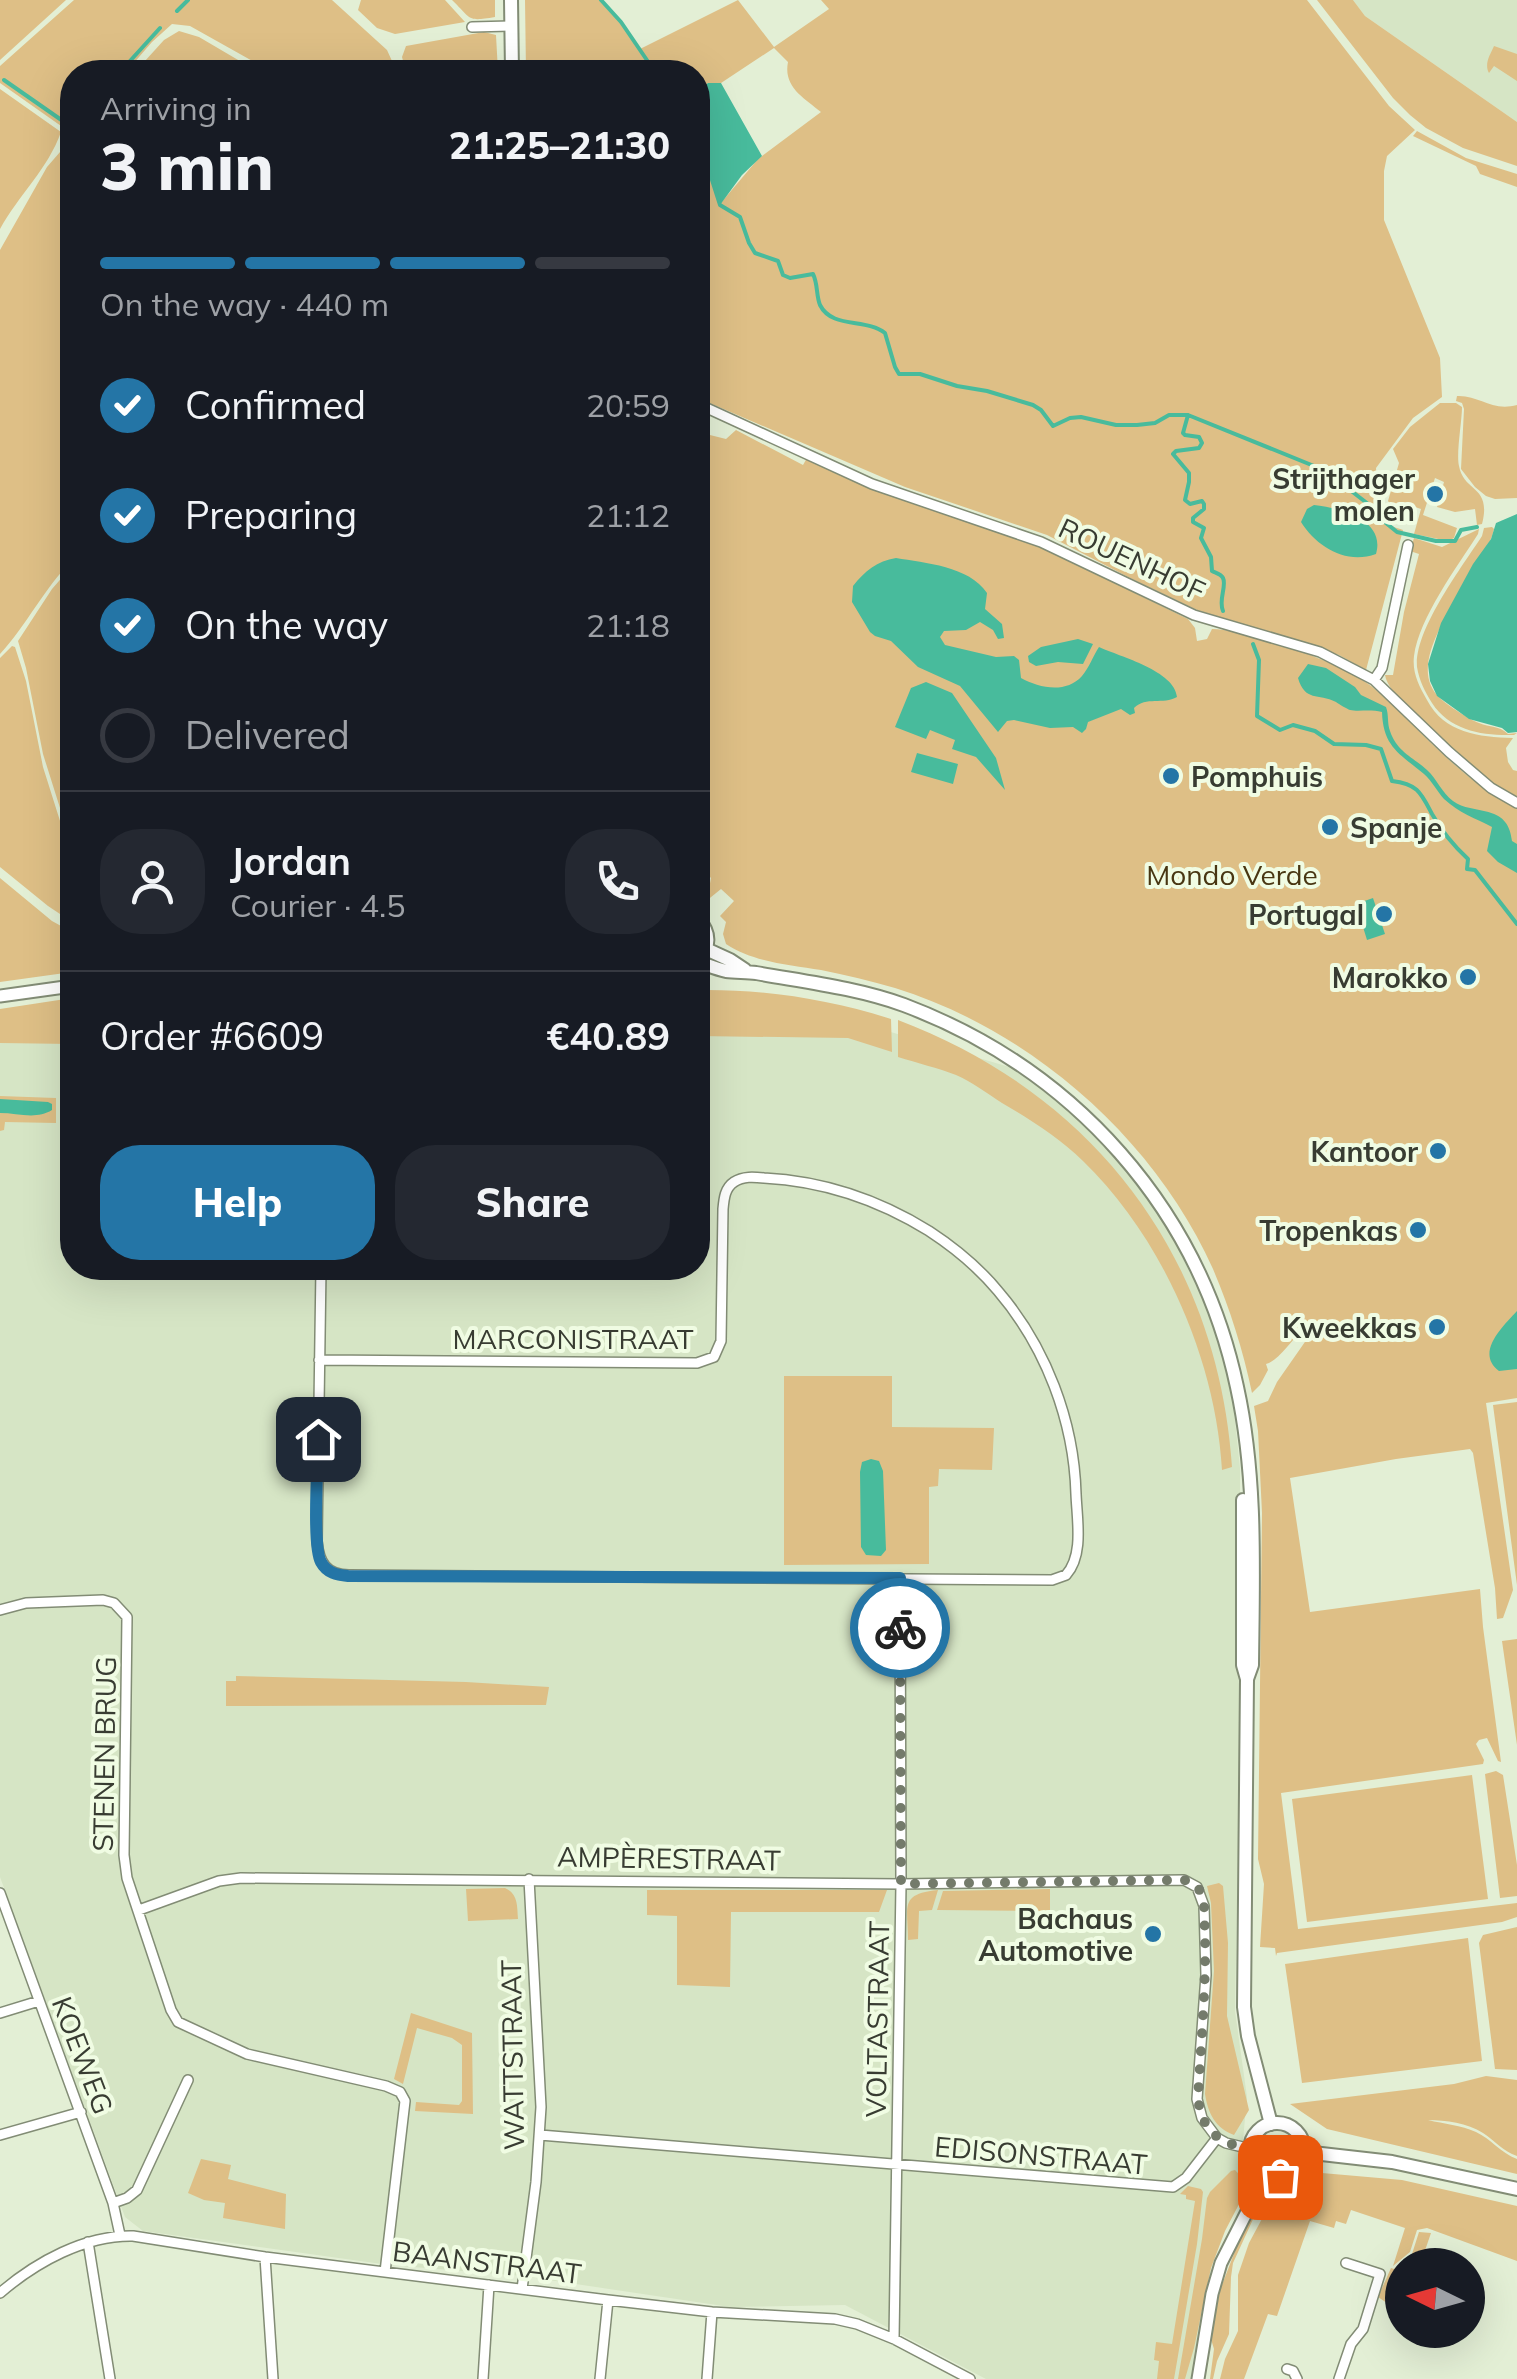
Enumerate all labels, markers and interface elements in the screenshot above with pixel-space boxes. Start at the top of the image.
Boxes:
text: Arriving in [100,88,252,128]
text: 21:25–21:30 [449,121,670,169]
text: 3 min [100,125,274,206]
text: On the way · 440 m [100,284,389,324]
icon: check [100,378,155,433]
text: Confirmed [185,381,366,429]
text: 20:59 [586,385,670,425]
place label: Strijthager molen [1272,461,1415,528]
marker: Strijthager molen [1424,483,1446,505]
icon: check [100,488,155,543]
text: Preparing [185,491,357,539]
text: 21:12 [586,495,670,535]
street label: ROUENHOF [1053,510,1211,608]
icon: check [100,598,155,653]
text: On the way [185,601,388,649]
text: 21:18 [586,605,670,645]
text: Delivered [185,711,350,759]
place label: Pomphuis [1191,759,1323,794]
marker: Pomphuis [1160,765,1182,787]
place label: Spanje [1350,810,1442,845]
marker: Spanje [1319,816,1341,838]
button: person [100,829,205,934]
button: phone [565,829,670,934]
text: Jordan [230,837,351,885]
park label: Mondo Verde [1146,857,1318,892]
text: Courier · 4.5 [230,885,406,925]
place label: Portugal [1248,897,1364,932]
marker: Portugal [1373,903,1395,925]
place label: Marokko [1332,960,1448,995]
marker: Marokko [1457,966,1479,988]
text: Order #6609 [100,1012,324,1060]
text: €40.89 [547,1012,670,1060]
place label: Kantoor [1310,1134,1418,1169]
marker: Kantoor [1427,1140,1449,1162]
button: Help [100,1145,375,1260]
button: Share [395,1145,670,1260]
place label: Tropenkas [1259,1213,1398,1248]
marker: Tropenkas [1407,1219,1429,1241]
place label: Kweekkas [1282,1310,1417,1345]
marker: Kweekkas [1426,1316,1448,1338]
street label: MARCONISTRAAT [452,1321,694,1356]
pin [276,1397,361,1482]
icon: home [291,1412,346,1467]
courier [850,1578,950,1678]
icon: bike [873,1601,928,1656]
street label: STENEN BRUG [85,1656,123,1852]
street label: AMPÈRESTRAAT [557,1839,781,1877]
place label: Bachaus Automotive [978,1901,1133,1968]
street label: VOLTASTRAAT [858,1920,896,2118]
marker: Bachaus Automotive [1142,1923,1164,1945]
street label: WATTSTRAAT [493,1959,531,2151]
street label: KOEWEG [45,1991,121,2119]
street label: EDISONSTRAAT [933,2128,1149,2182]
pin [1238,2135,1323,2220]
icon: bag [1253,2150,1308,2205]
street label: BAANSTRAAT [391,2233,583,2291]
north arrow [1385,2248,1485,2348]
map controls [1385,2248,1485,2348]

